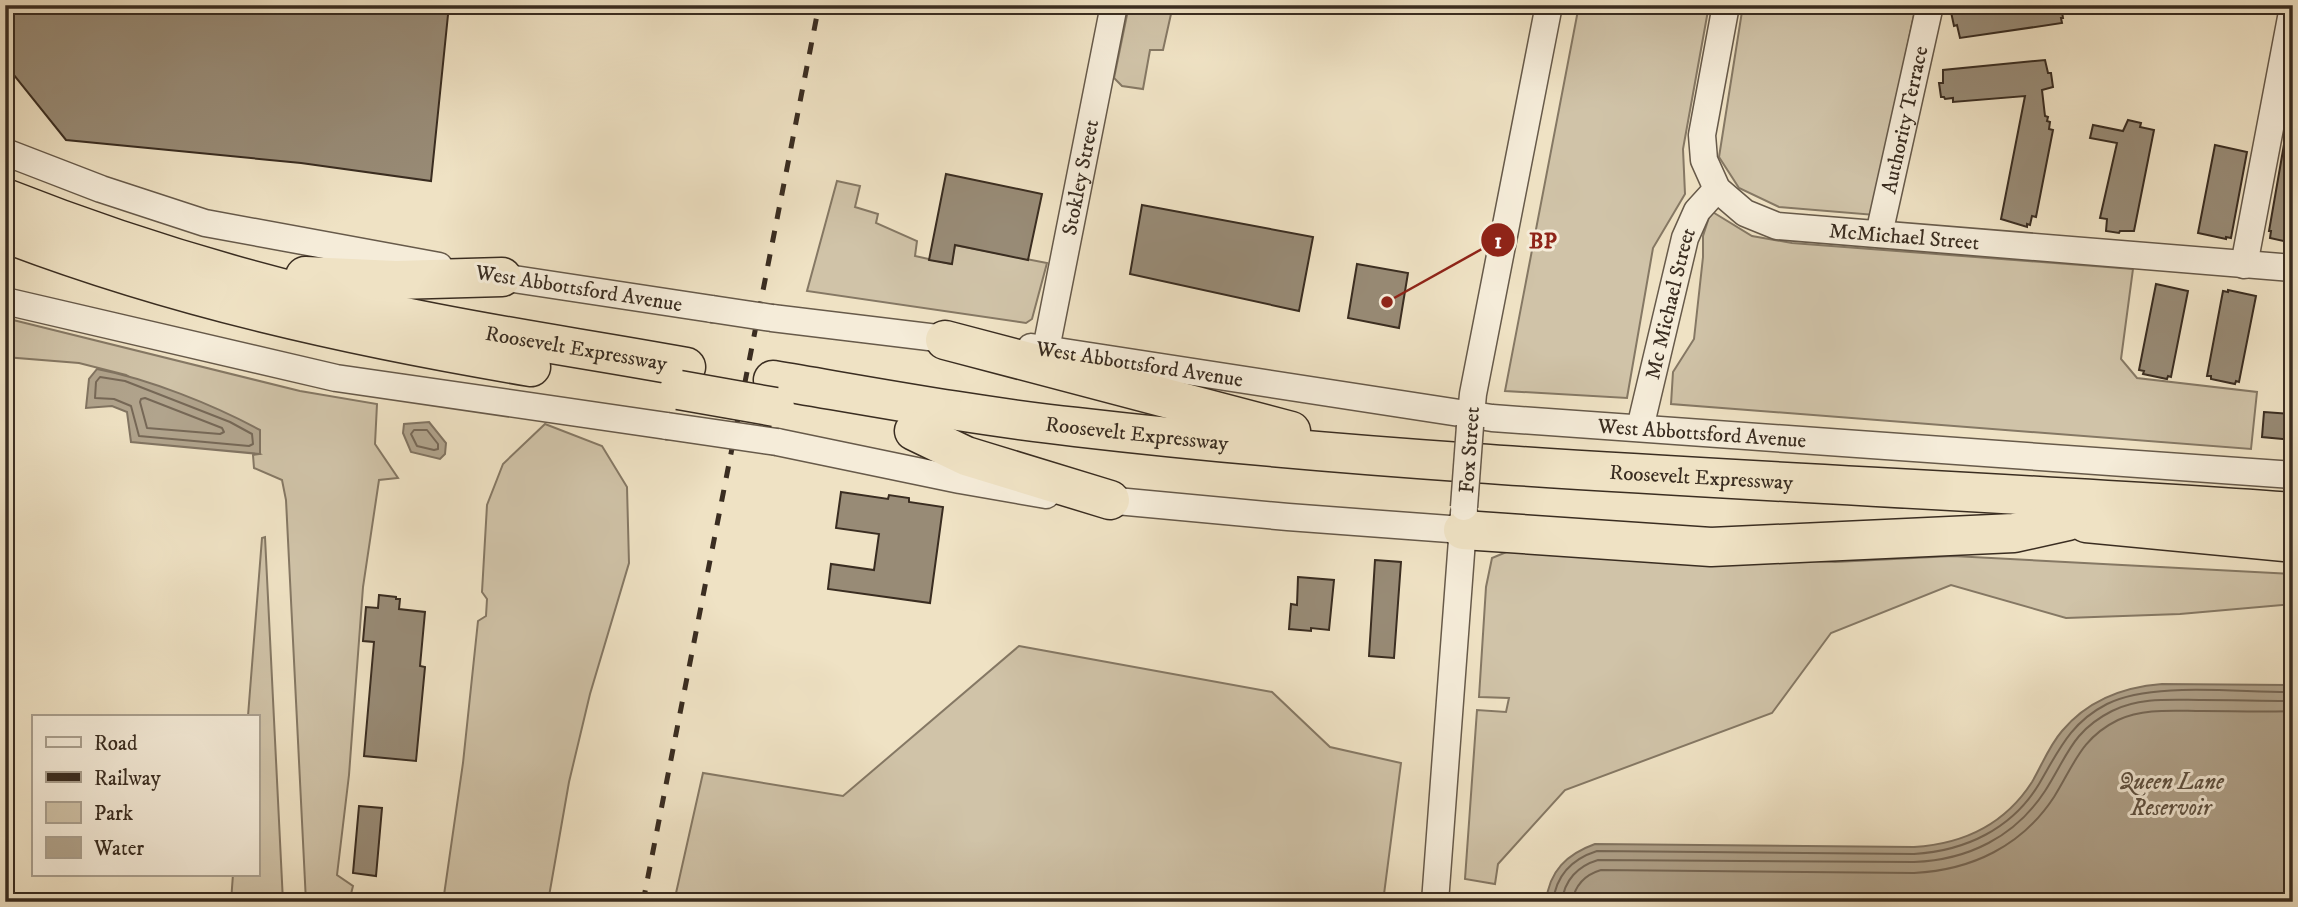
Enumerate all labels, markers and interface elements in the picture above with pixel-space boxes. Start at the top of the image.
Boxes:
street label: Authority Terrace [1876,43,1935,196]
street label: Stokley Street [1057,117,1105,238]
callout: BP [1481,218,1571,262]
street label: McMichael Street [1828,218,1980,256]
street label: Mc Michael Street [1640,223,1702,382]
text: BP [1529,227,1558,256]
text: 1 [1494,229,1502,255]
street label: West Abbottsford Avenue [473,260,684,318]
street label: Roosevelt Expressway [483,321,670,378]
street label: West Abbottsford Avenue [1033,336,1245,394]
street label: Fox Street [1454,406,1486,494]
street label: Roosevelt Expressway [1044,412,1231,457]
street label: West Abbottsford Avenue [1596,413,1807,454]
street label: Roosevelt Expressway [1609,460,1795,496]
legend [32,715,259,876]
text: Road [94,731,138,757]
text: Railway [94,766,162,792]
water label: Queen Lane Reservoir [2118,768,2225,823]
text: Park [94,801,134,827]
text: Water [93,836,144,862]

